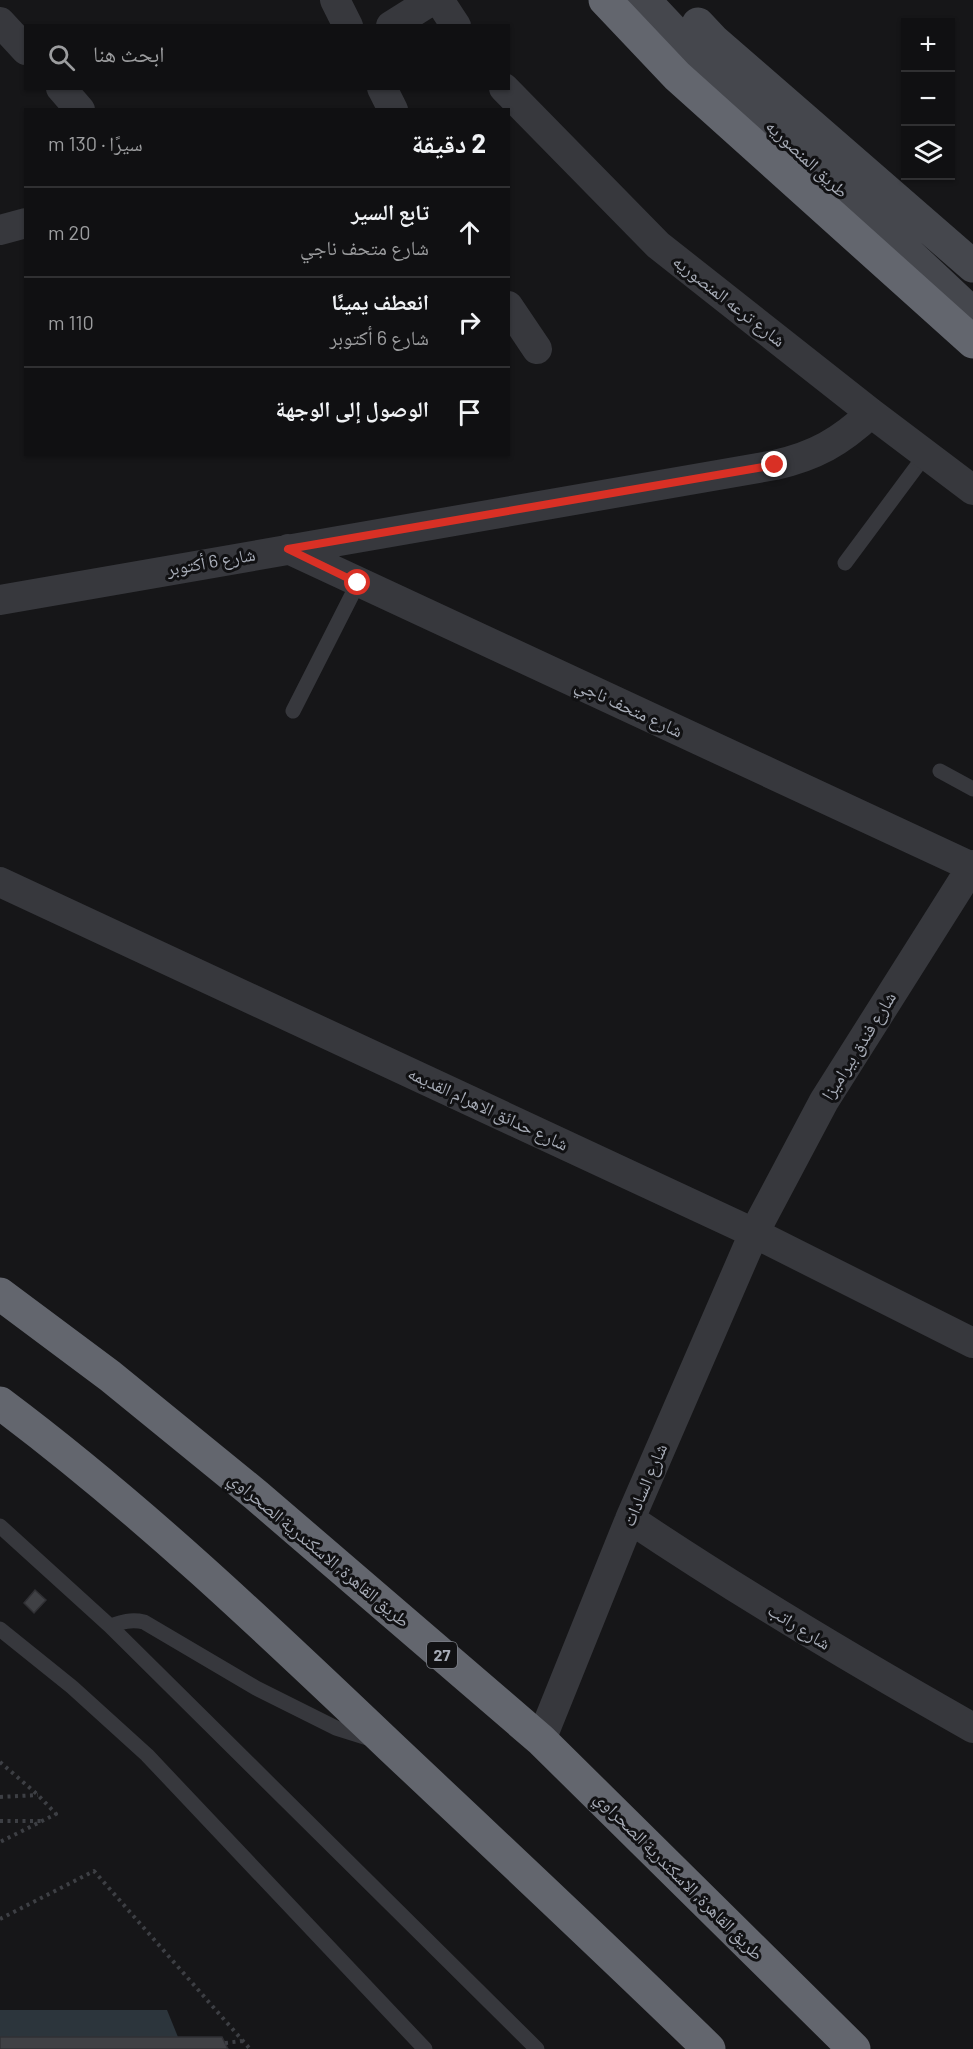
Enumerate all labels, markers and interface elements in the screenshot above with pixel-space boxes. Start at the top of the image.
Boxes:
map controls [901,18,955,180]
button: + [901,18,955,72]
search box [24,24,510,90]
text: ابحث هنا [93,40,164,66]
icon: search [45,41,78,74]
button: − [901,72,955,126]
street label: طريق المنصوريه [761,114,854,203]
button: layers [901,126,955,180]
text: 2 دقيقة [412,127,486,158]
text: سيرًا · 130 m [48,131,143,155]
text: تابع السير [351,198,429,224]
icon: ahead [453,216,486,249]
text: 20 m [48,220,91,244]
text: شارع متحف ناجي [300,235,429,259]
street label: شارع ترعه المنصوريه [668,250,790,352]
text: انعطف يمينًا [331,288,429,314]
icon: right [453,306,486,339]
text: 110 m [48,310,94,334]
text: شارع 6 أكتوبر [329,325,429,349]
text: الوصول إلى الوجهة [276,395,429,421]
icon: arrive [453,396,486,429]
route end [761,451,787,477]
street label: شارع 6 أكتوبر [164,542,257,581]
route start [344,569,370,595]
street label: شارع متحف ناجي [570,673,687,746]
street label: شارع فندق بيراميزا [816,987,901,1104]
street label: شارع حدائق الاهرام القديمه [404,1061,572,1157]
street label: شارع السادات [617,1440,672,1530]
street label: طريق القاهرة, الاسكندرية الصحراوي [222,1467,415,1635]
street label: شارع راتب [764,1598,835,1655]
road number: 27 [427,1642,457,1668]
street label: طريق القاهرة, الاسكندرية الصحراوي [587,1786,769,1968]

